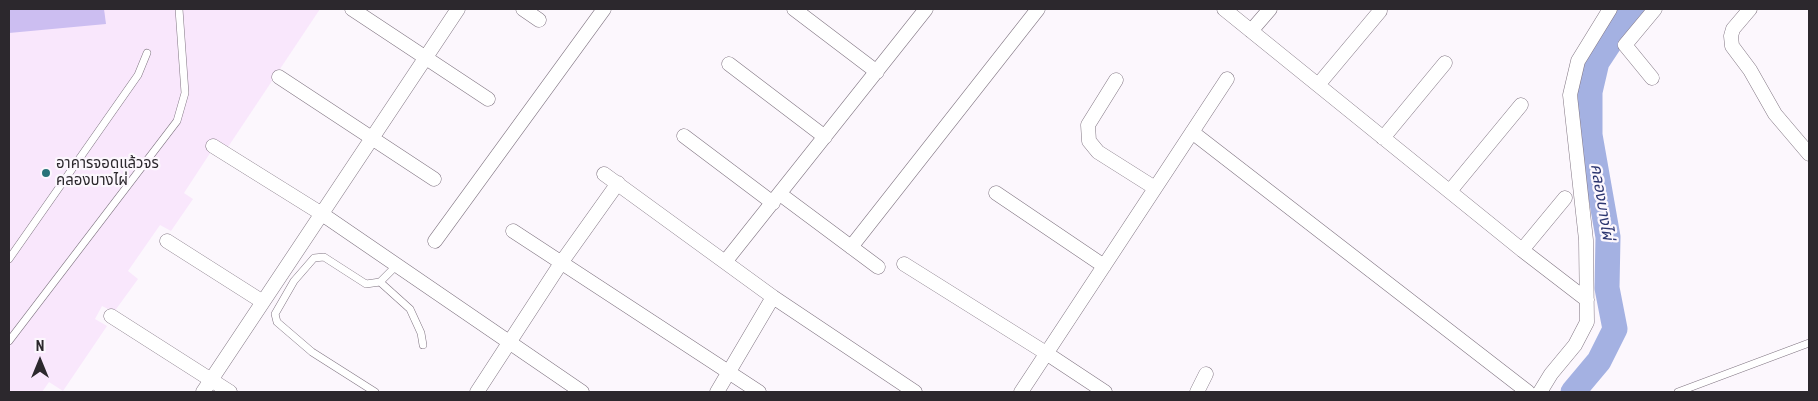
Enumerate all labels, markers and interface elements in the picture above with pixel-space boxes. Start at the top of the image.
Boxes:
place label: อาคารจอดแล้วจร คลองบางไผ่ [56,155,159,190]
water label: คลองบางไผ่ [1586,163,1616,241]
marker: อาคารจอดแล้วจร คลองบางไผ่ [40,167,52,179]
north arrow [15,336,65,386]
text: N [36,338,44,354]

